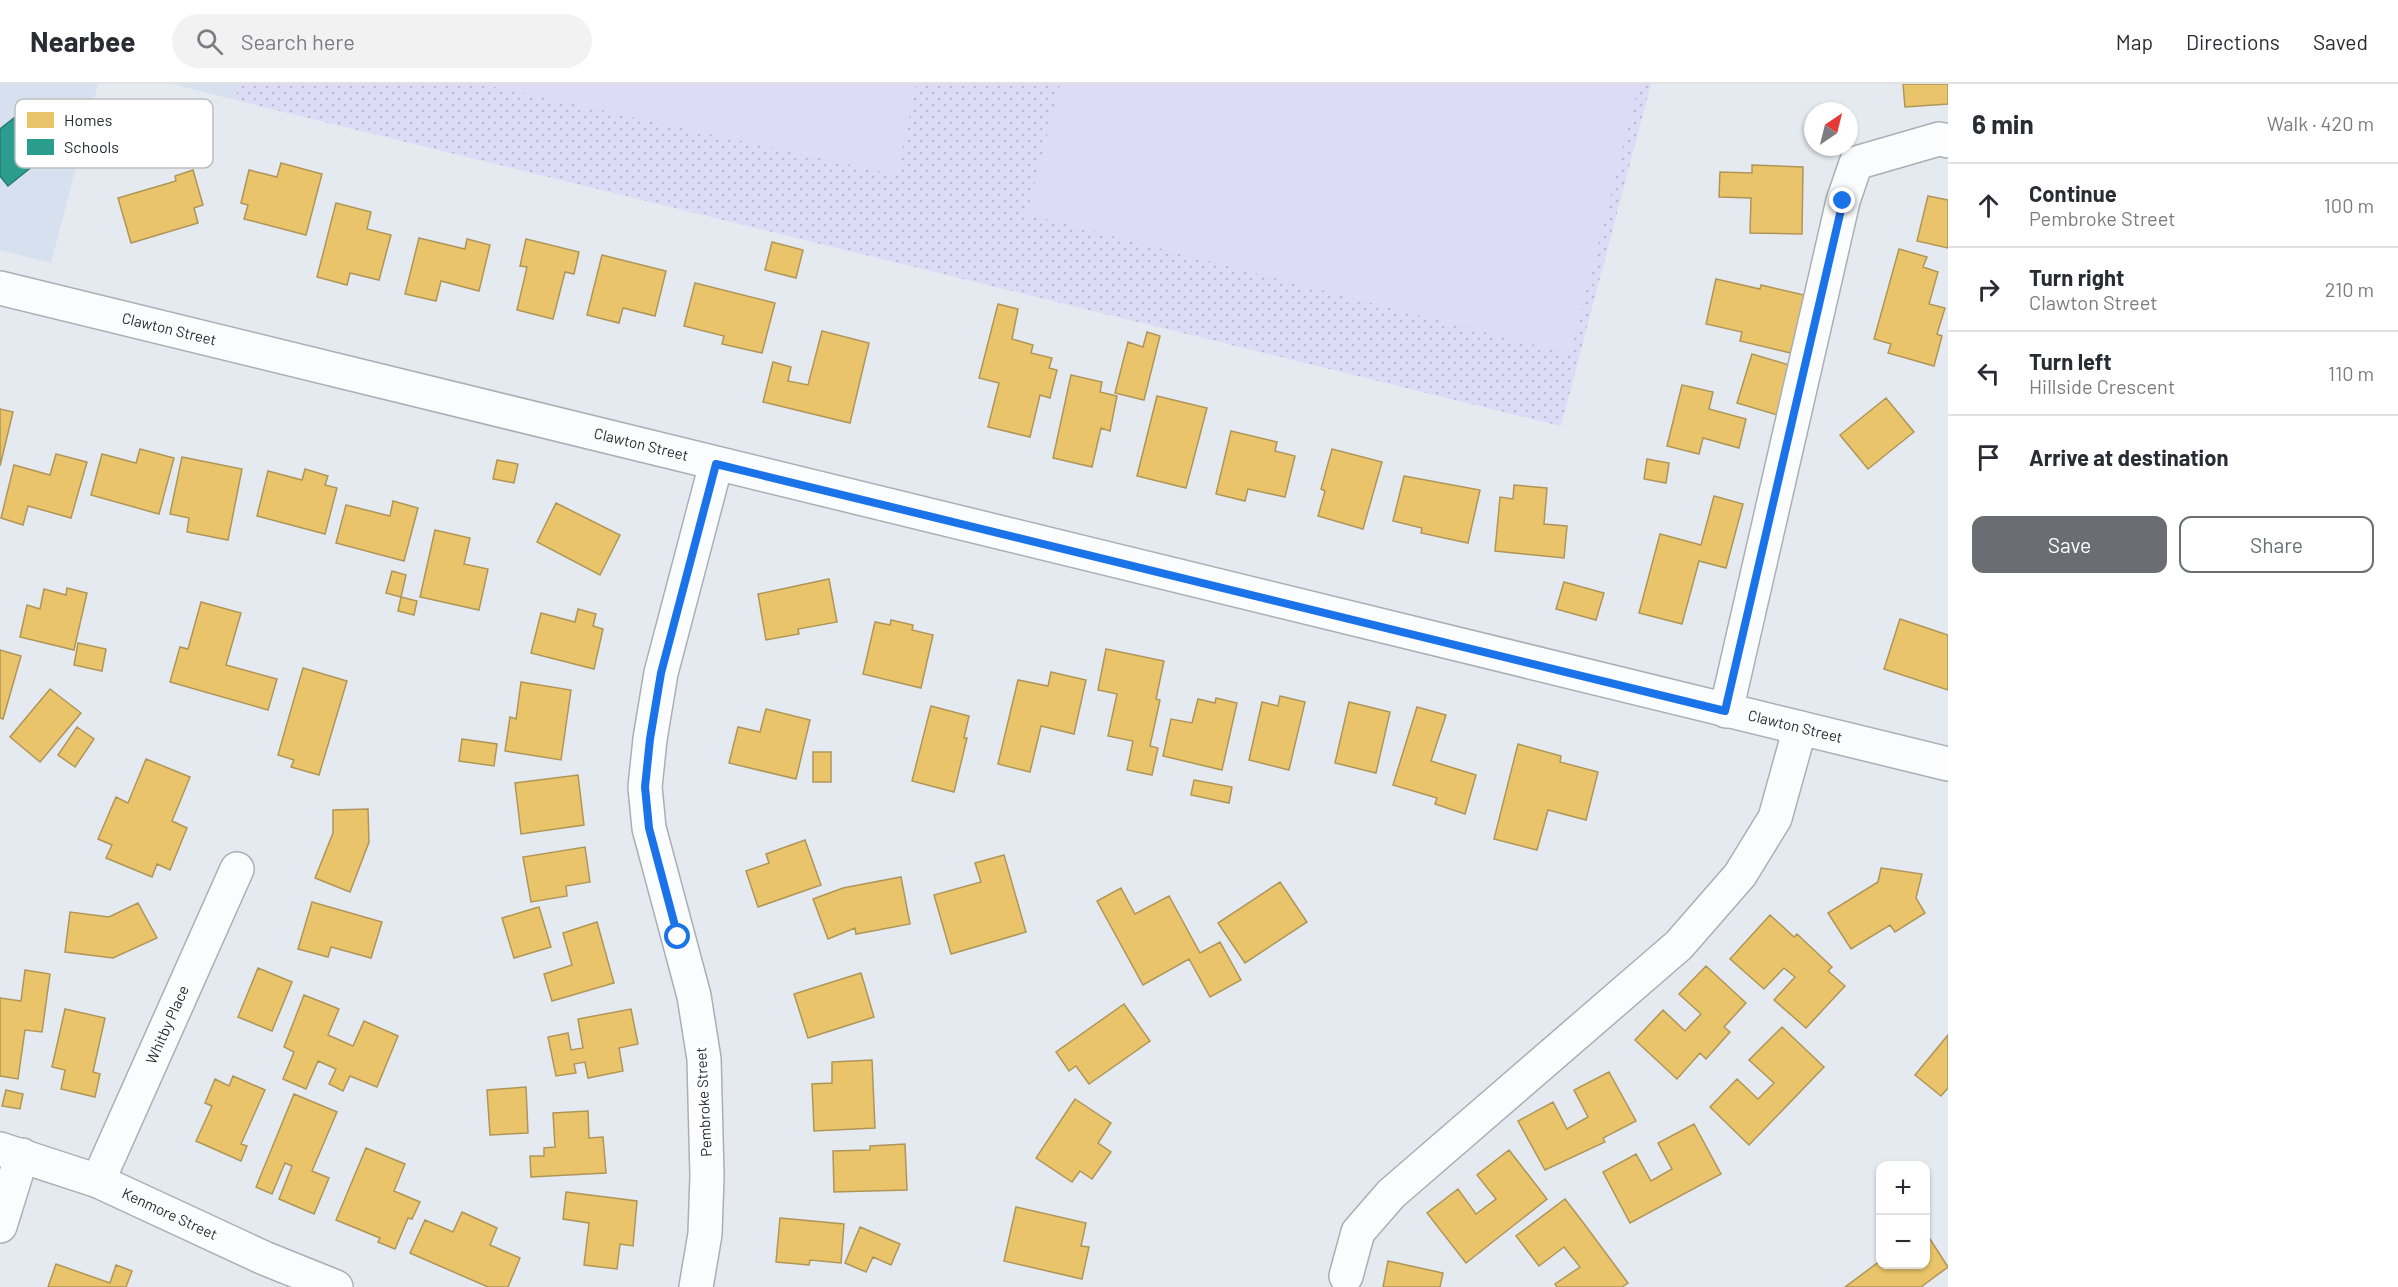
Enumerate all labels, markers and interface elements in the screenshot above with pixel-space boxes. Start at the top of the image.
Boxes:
search box [172,14,592,68]
text: Nearbee [30,24,136,58]
icon: search [193,25,226,58]
text: Search here [241,28,355,54]
text: Map [2116,29,2153,54]
text: Directions [2186,29,2280,54]
text: Saved [2313,29,2368,54]
legend [15,99,213,168]
north arrow [1804,102,1858,156]
text: 6 min [1972,108,2034,139]
text: Homes [64,110,112,129]
text: Walk · 420 m [2267,111,2374,135]
text: Schools [64,137,119,156]
text: Continue [2029,180,2117,206]
route end [1829,187,1855,213]
icon: ahead [1972,189,2005,222]
text: 100 m [2324,193,2374,217]
text: Pembroke Street [2029,206,2176,230]
text: Turn right [2029,264,2124,290]
icon: right [1972,273,2005,306]
text: 210 m [2325,277,2374,301]
text: Clawton Street [2029,290,2158,314]
street label: Clawton Street [120,308,218,349]
text: Turn left [2029,348,2112,374]
icon: left [1972,357,2005,390]
text: 110 m [2328,361,2374,385]
text: Hillside Crescent [2029,374,2175,398]
street label: Clawton Street [592,423,690,464]
icon: arrive [1972,441,2005,474]
text: Arrive at destination [2029,444,2228,470]
button: Save [1972,516,2167,573]
button: Share [2179,516,2374,573]
street label: Clawton Street [1746,705,1844,746]
route start [664,923,690,949]
street label: Whitby Place [141,982,192,1067]
street label: Pembroke Street [691,1047,715,1157]
map controls [1876,1161,1930,1269]
button: + [1876,1161,1930,1215]
street label: Kenmore Street [120,1183,220,1243]
button: − [1876,1215,1930,1269]

